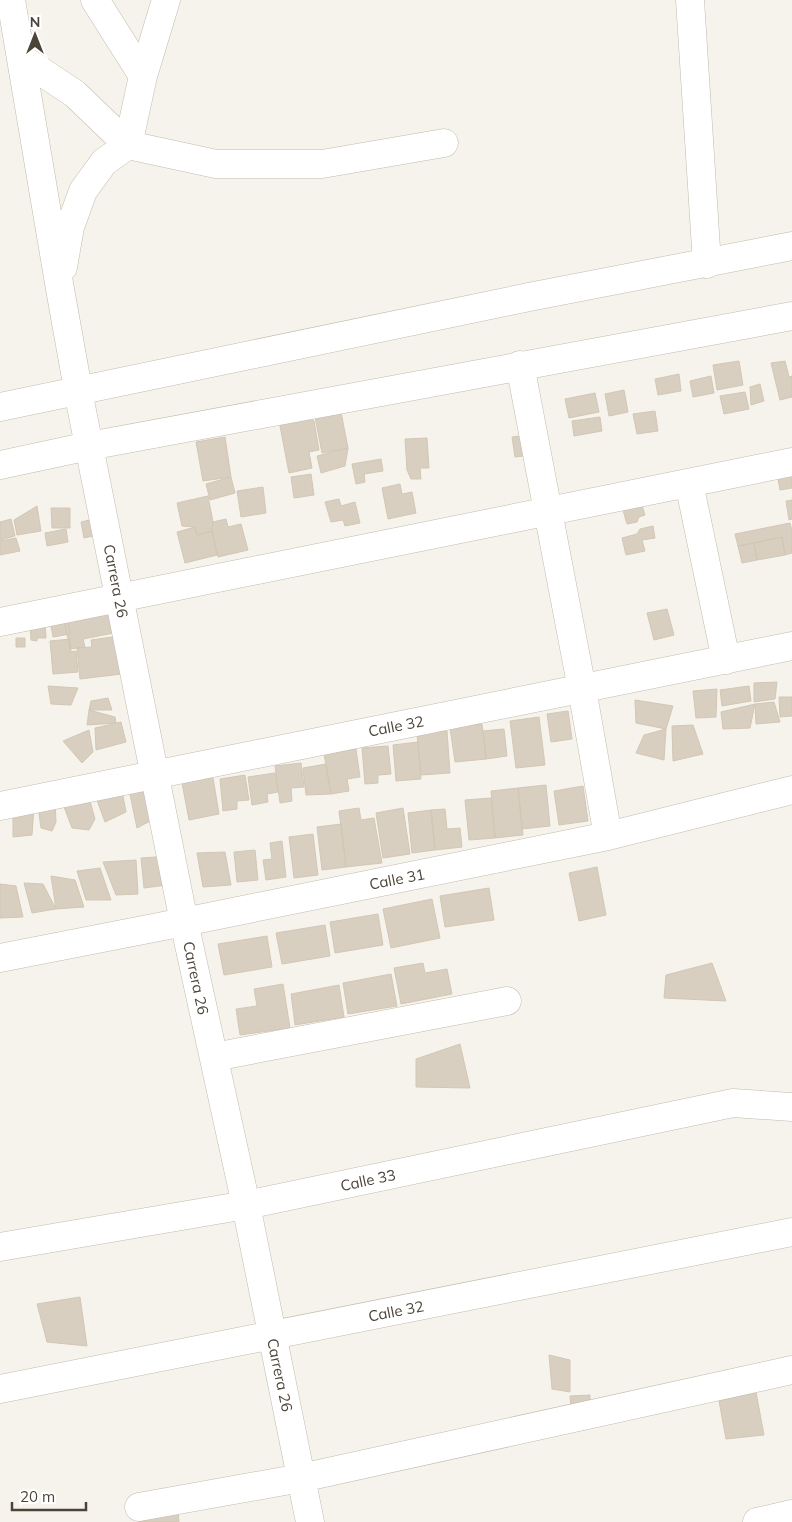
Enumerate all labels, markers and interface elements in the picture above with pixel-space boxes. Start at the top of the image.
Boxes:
north arrow [10,10,60,60]
text: N [30,13,40,31]
street label: Carrera 26 [100,543,132,619]
street label: Calle 32 [367,711,425,741]
street label: Calle 31 [368,864,426,894]
street label: Carrera 26 [179,940,213,1016]
street label: Calle 33 [339,1165,397,1195]
street label: Calle 32 [367,1296,425,1326]
street label: Carrera 26 [263,1337,297,1413]
scale bar [12,1480,86,1512]
text: 20 m [20,1487,55,1506]

